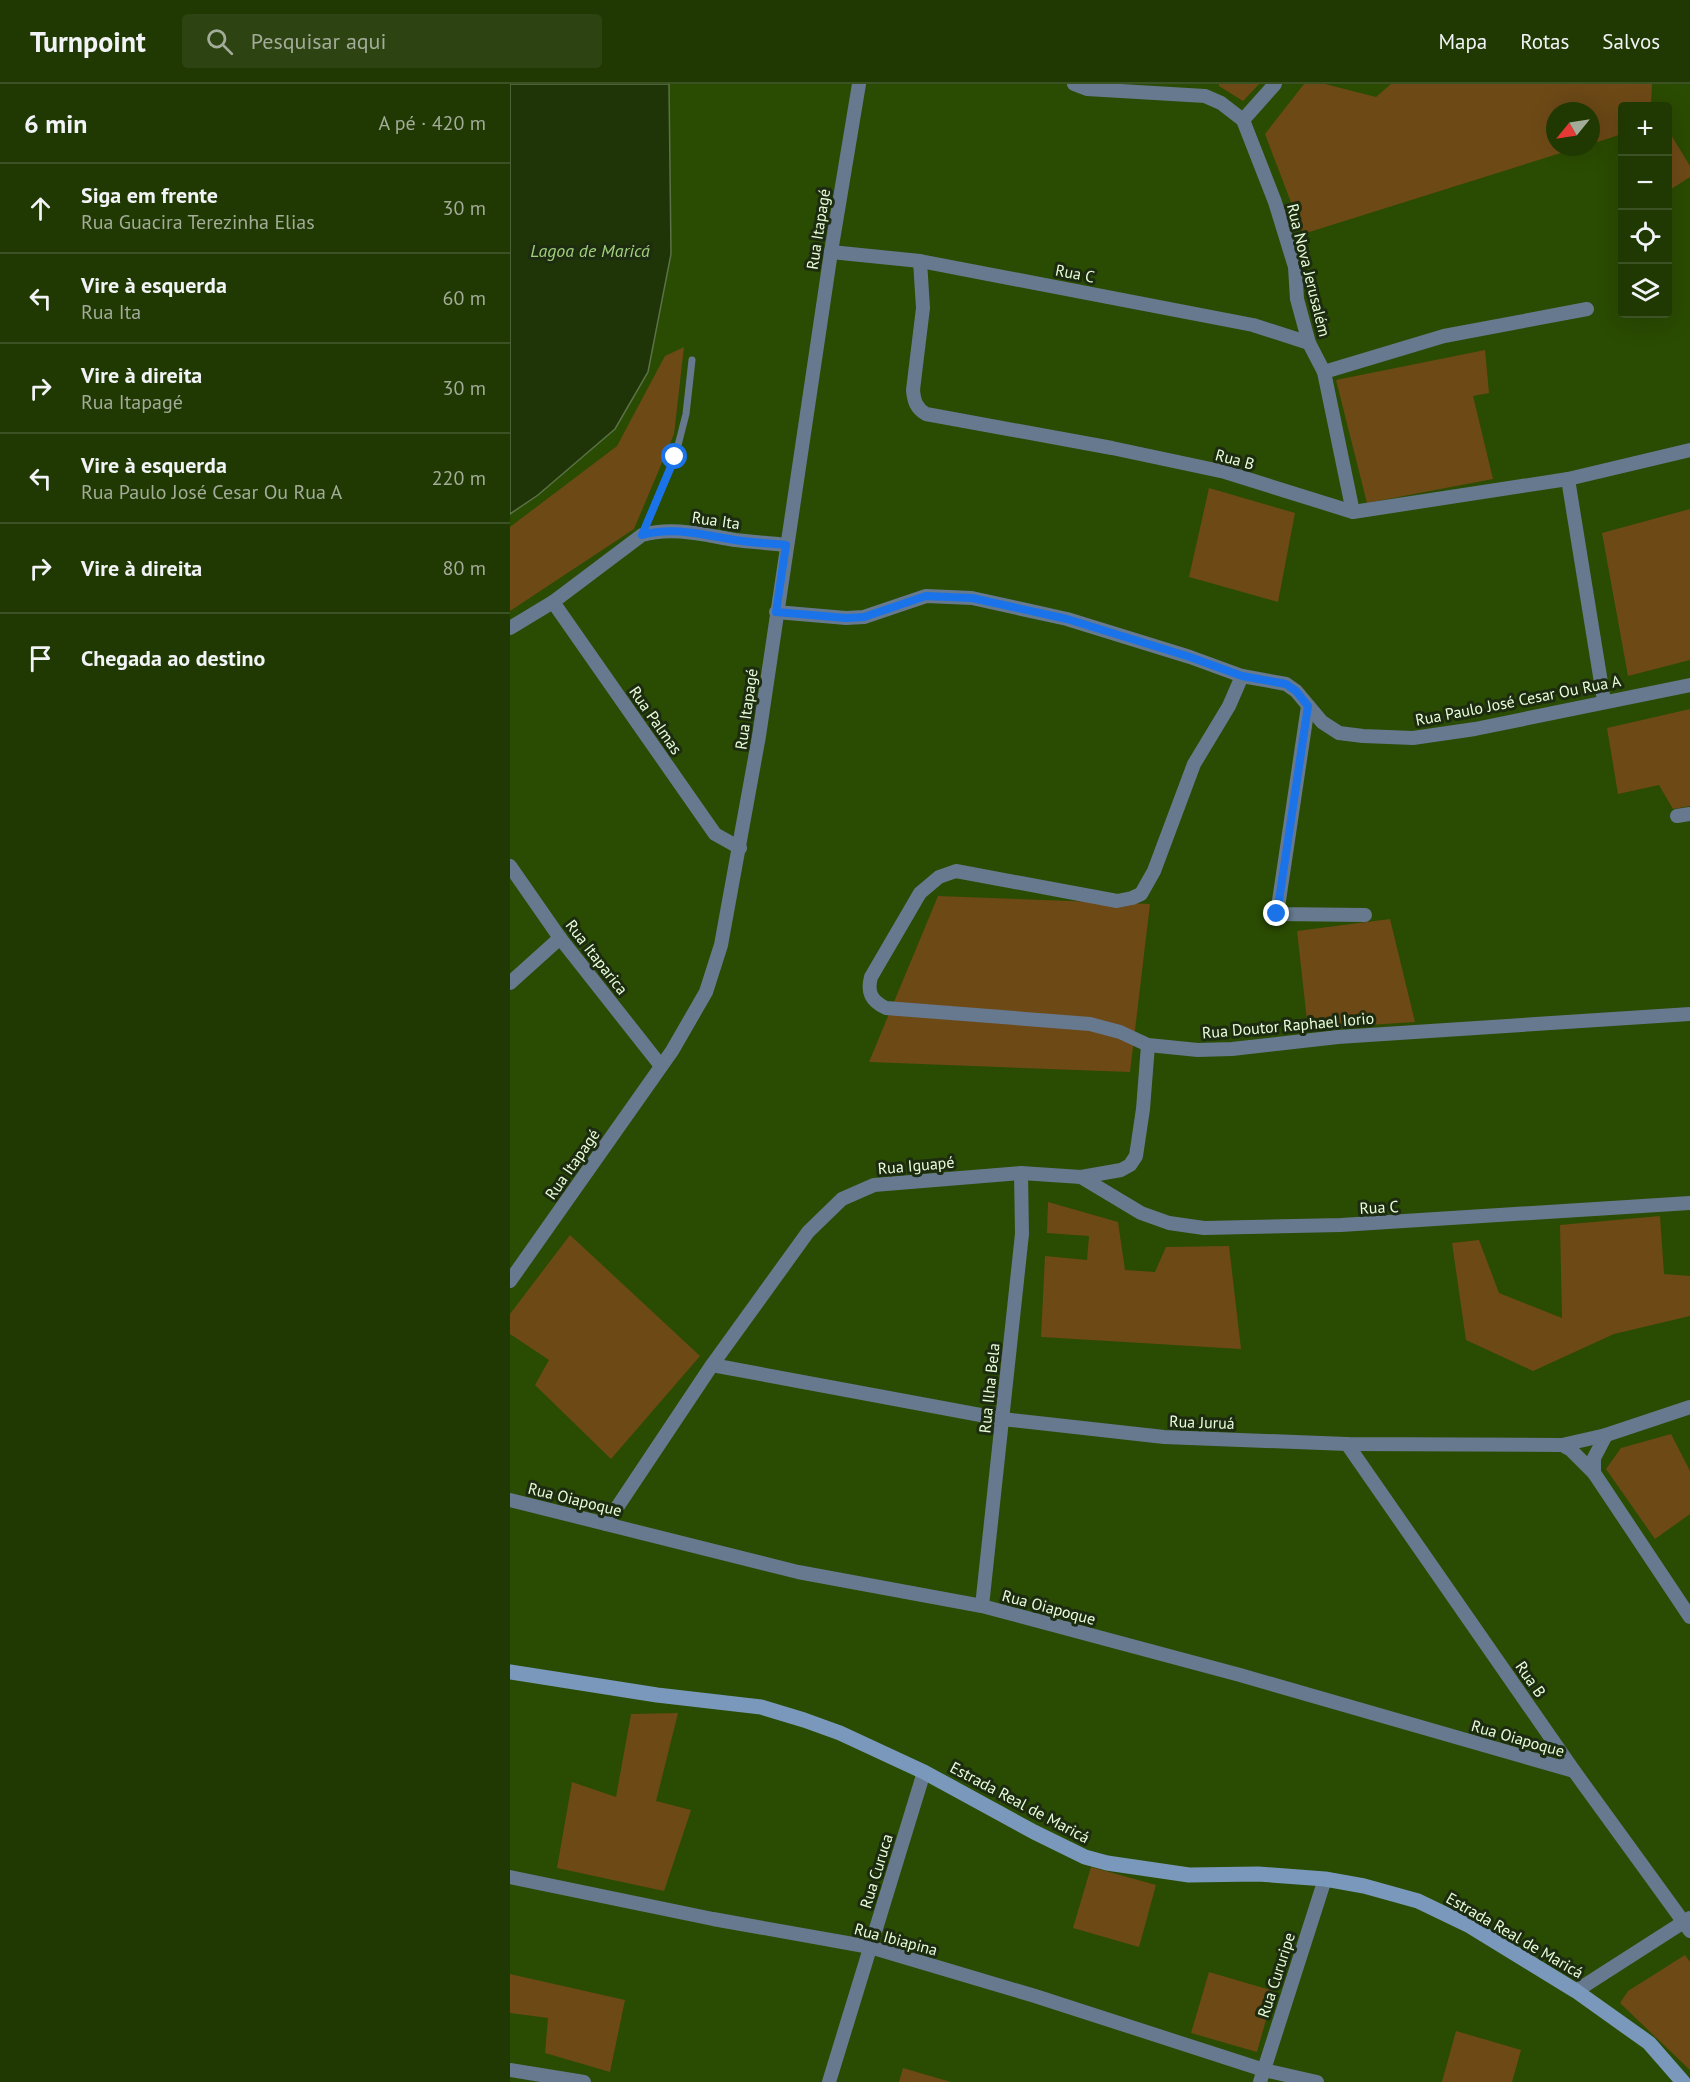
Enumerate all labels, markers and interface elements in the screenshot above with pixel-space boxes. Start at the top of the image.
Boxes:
search box [182,14,602,68]
text: Turnpoint [30,23,146,60]
icon: search [203,25,236,58]
text: Pesquisar aqui [251,27,386,55]
text: Mapa [1438,28,1487,55]
text: Rotas [1520,28,1569,55]
text: Salvos [1602,28,1660,55]
north arrow [1546,102,1600,156]
map controls [1618,102,1672,318]
button: + [1618,102,1672,156]
text: 6 min [24,107,87,140]
text: A pé · 420 m [379,110,486,136]
button: − [1618,156,1672,210]
text: Siga em frente [81,181,218,209]
street label: Rua Itapagé [802,187,834,271]
icon: ahead [24,192,57,225]
text: 30 m [443,195,486,221]
street label: Rua Nova Jerusalém [1283,201,1335,339]
text: Rua Guacira Terezinha Elias [81,209,315,235]
button: locate [1618,210,1672,264]
water label: Lagoa de Maricá [530,239,650,262]
street label: Rua C [1054,259,1096,287]
button: layers [1618,264,1672,318]
text: Vire à esquerda [81,271,227,299]
icon: left [24,282,57,315]
text: 60 m [443,285,486,311]
text: Rua Ita [81,299,141,325]
text: Vire à direita [81,361,202,389]
icon: right [24,372,57,405]
text: 30 m [443,375,486,401]
text: Rua Itapagé [81,389,183,415]
route start [661,443,687,469]
street label: Rua B [1213,444,1257,474]
text: Vire à esquerda [81,451,227,479]
icon: left [24,462,57,495]
text: 220 m [432,465,486,491]
text: Rua Paulo José Cesar Ou Rua A [81,479,342,505]
street label: Rua Ita [691,507,741,533]
icon: right [24,552,57,585]
text: Vire à direita [81,554,202,582]
text: 80 m [443,555,486,581]
icon: arrive [24,642,57,675]
text: Chegada ao destino [81,644,265,672]
street label: Rua Itapagé [730,667,762,751]
street label: Rua Paulo José Cesar Ou Rua A [1414,670,1623,730]
street label: Rua Palmas [625,682,687,758]
route end [1263,900,1289,926]
street label: Rua Itaparica [562,916,632,998]
street label: Rua Doutor Raphael Iorio [1201,1008,1375,1042]
street label: Rua Itapagé [540,1125,604,1203]
street label: Rua Iguapé [877,1152,955,1178]
street label: Rua C [1359,1196,1399,1218]
street label: Rua Ilha Bela [974,1342,1004,1434]
street label: Rua Juruá [1169,1411,1235,1433]
street label: Rua Oiapoque [526,1478,624,1520]
street label: Rua Oiapoque [1000,1585,1098,1629]
street label: Rua B [1511,1657,1551,1701]
street label: Rua Oiapoque [1469,1715,1567,1761]
street label: Estrada Real de Maricá [947,1757,1093,1847]
street label: Rua Curuca [855,1831,897,1911]
street label: Estrada Real de Maricá [1443,1888,1587,1982]
street label: Rua Ibiapina [852,1918,940,1960]
street label: Rua Cururipe [1253,1930,1299,2020]

